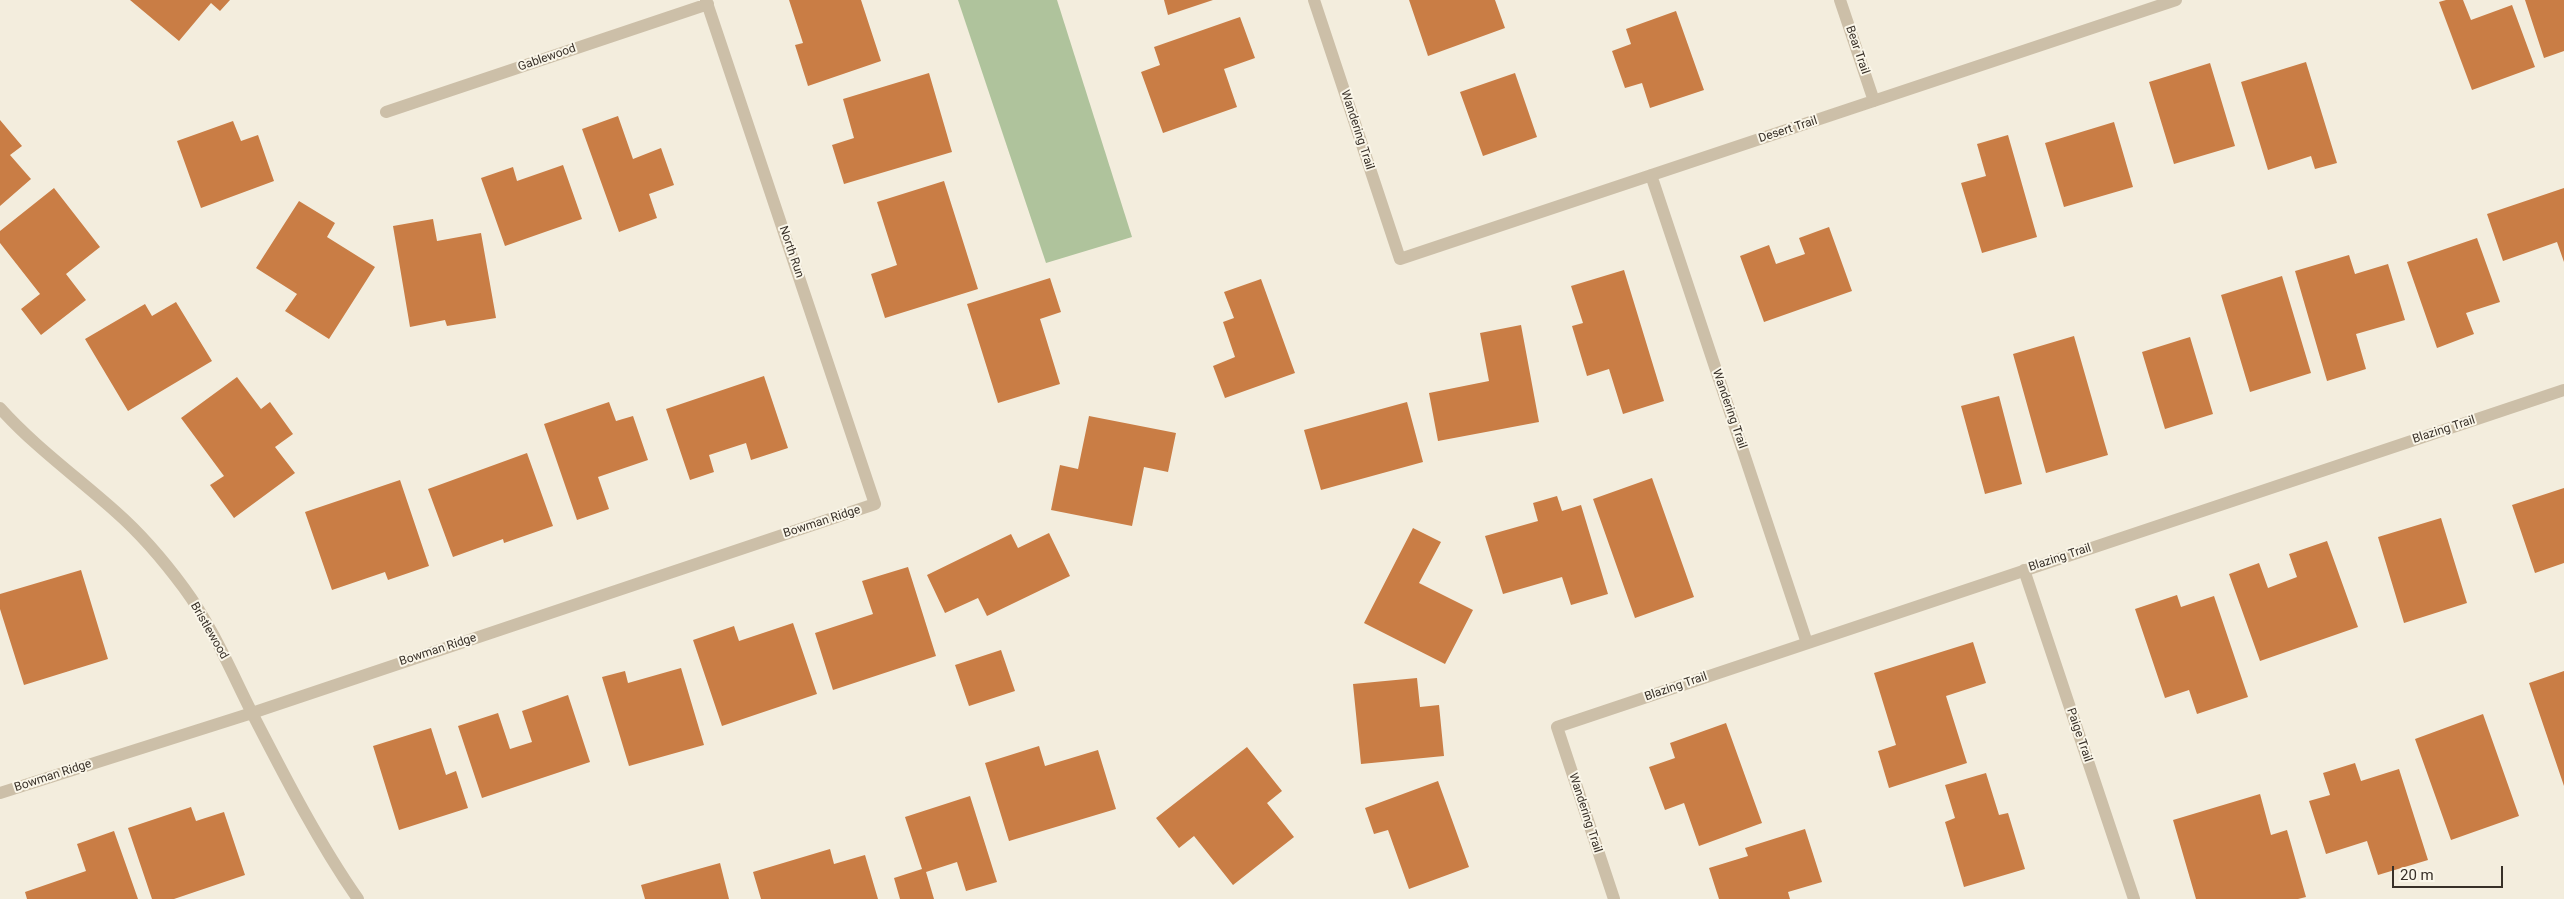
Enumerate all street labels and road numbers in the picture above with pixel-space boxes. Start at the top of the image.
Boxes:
street label: Bear Trail [1842,24,1872,76]
street label: Gablewood [516,41,578,75]
street label: Wandering Trail [1337,88,1377,172]
street label: Desert Trail [1757,114,1819,146]
street label: North Run [775,224,807,280]
street label: Wandering Trail [1709,367,1749,451]
street label: Blazing Trail [2411,413,2477,447]
street label: Bowman Ridge [782,503,862,541]
street label: Blazing Trail [2027,541,2093,575]
street label: Bristlewood [187,600,231,662]
street label: Bowman Ridge [398,631,478,669]
street label: Blazing Trail [1643,670,1709,704]
street label: Paige Trail [2063,706,2095,764]
street label: Bowman Ridge [13,757,93,795]
street label: Wandering Trail [1565,771,1605,855]

